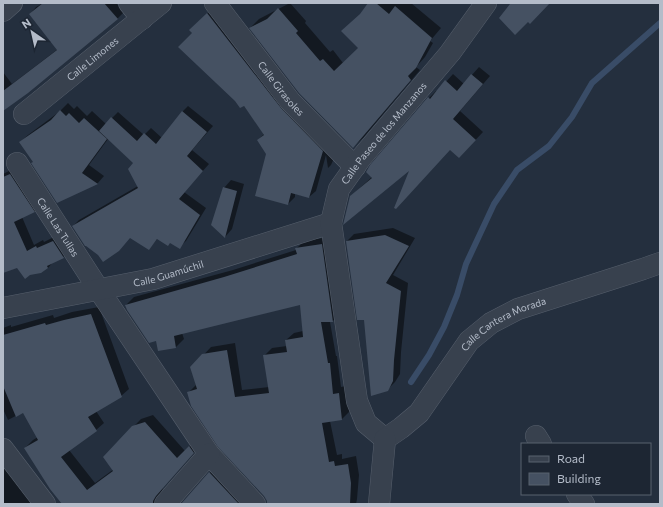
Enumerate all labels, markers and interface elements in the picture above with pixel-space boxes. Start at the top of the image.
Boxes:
north arrow [12,12,52,52]
text: N [19,16,33,31]
street label: Calle Limones [64,34,121,83]
street label: Calle Girasoles [256,59,307,118]
street label: Calle Paseo de los Manzanos [338,79,429,186]
street label: Calle Las Tullas [35,195,82,259]
street label: Calle Guamúchil [132,257,205,289]
street label: Calle Cantera Morada [458,295,547,353]
legend [521,443,651,495]
text: Road [557,451,585,465]
text: Building [557,471,601,485]

